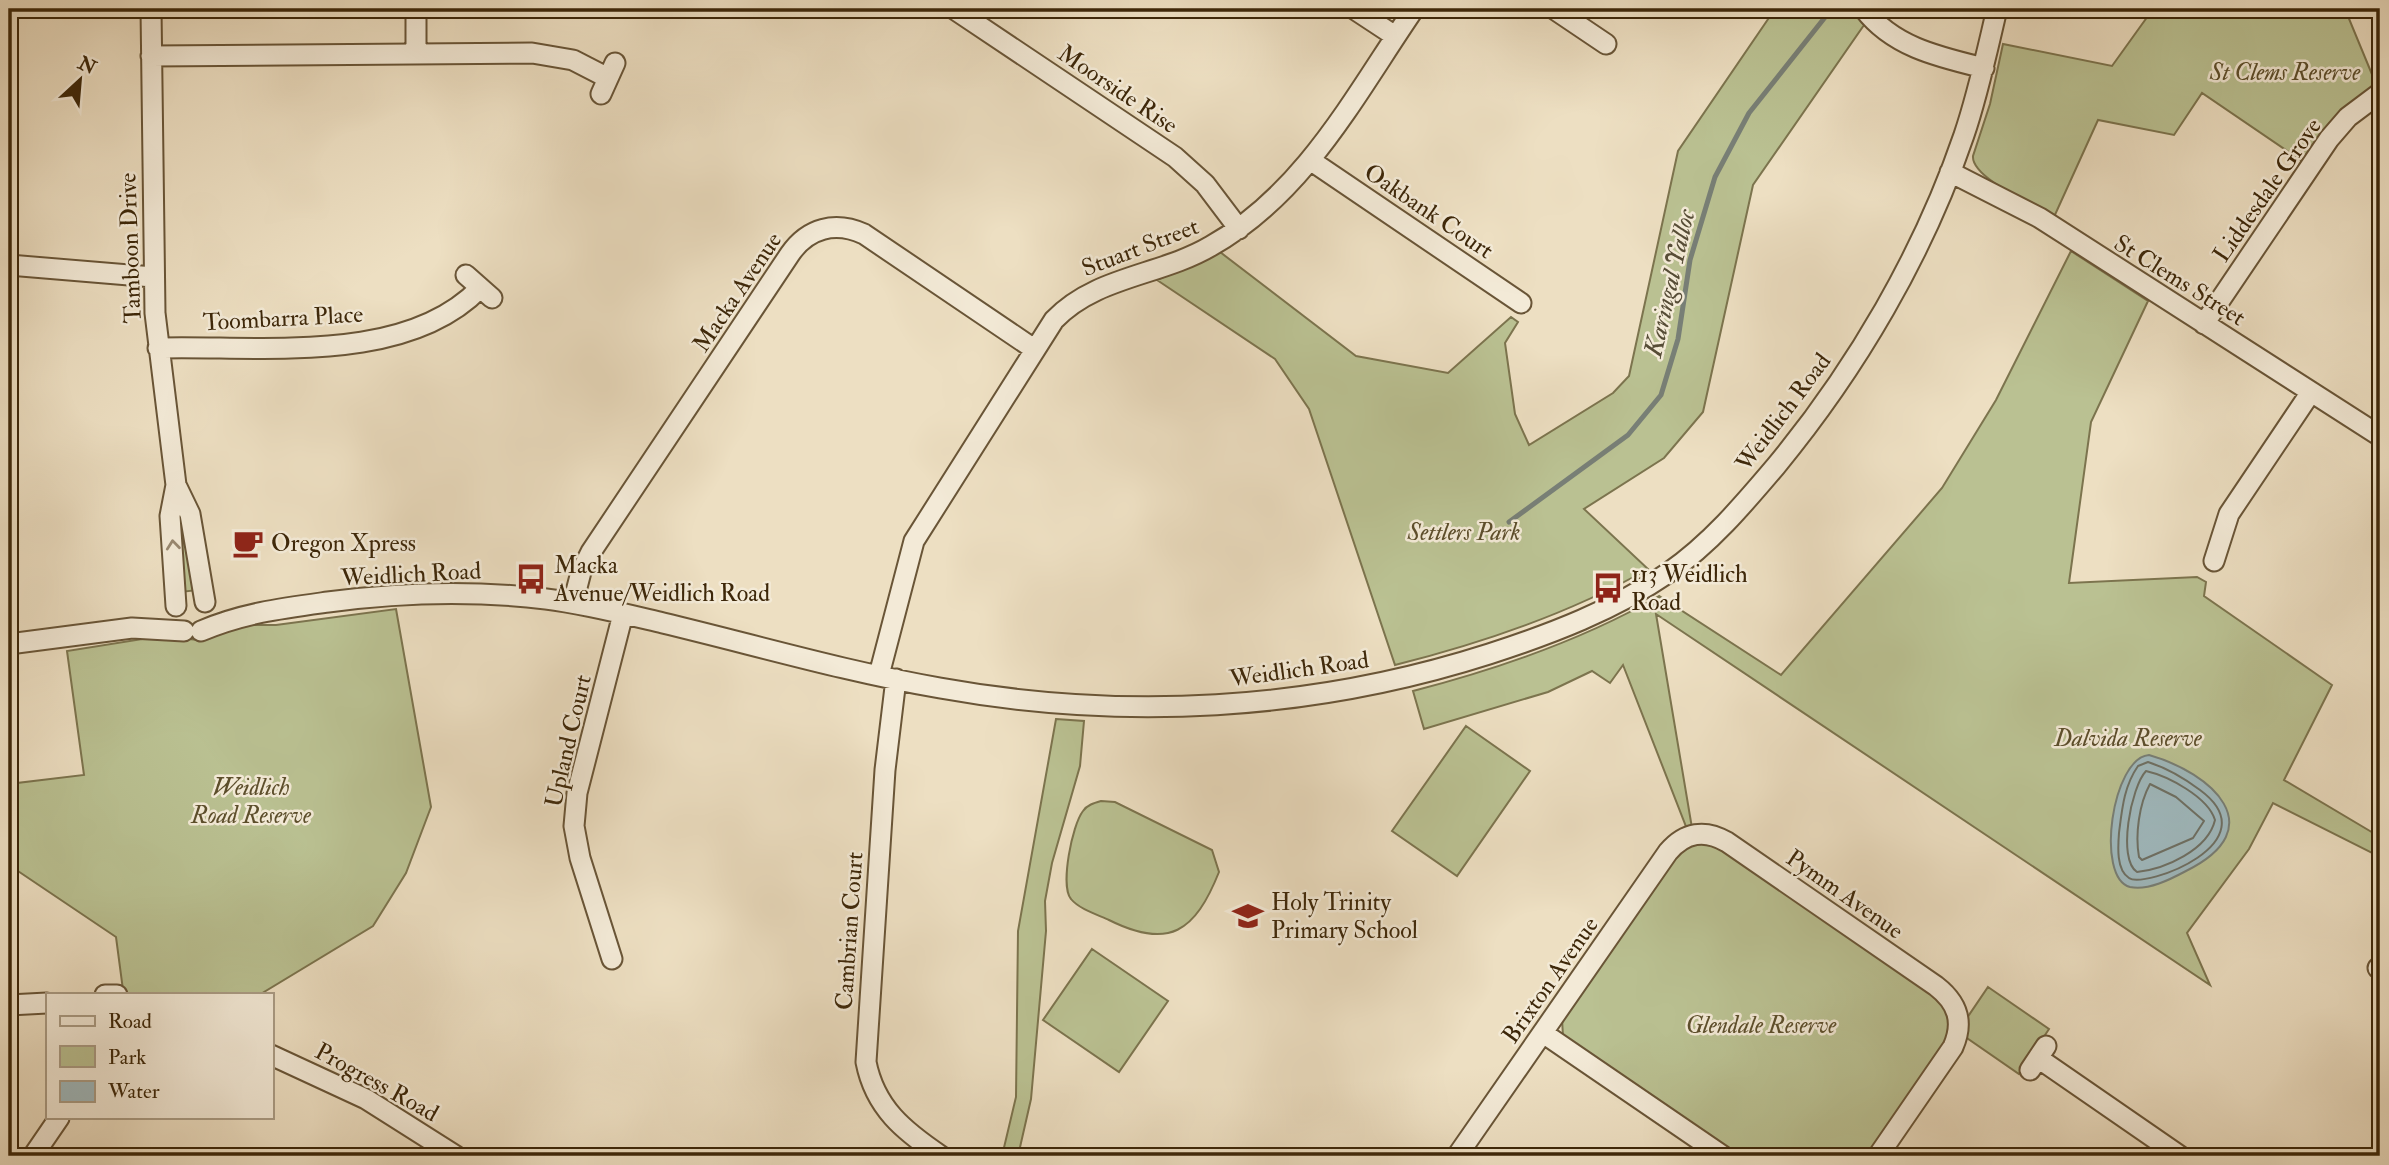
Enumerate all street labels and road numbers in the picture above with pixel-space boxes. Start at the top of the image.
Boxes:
street label: Moorside Rise [1052,38,1184,141]
street label: Liddesdale Grove [2206,112,2329,268]
street label: Oakbank Court [1358,157,1500,266]
street label: Tamboon Drive [112,172,149,324]
street label: Stuart Street [1077,211,1203,284]
street label: Macka Avenue [686,226,789,358]
street label: St Clems Street [2108,228,2252,333]
street label: Toombarra Place [202,299,364,338]
street label: Weidlich Road [1728,347,1838,478]
street label: Weidlich Road [339,555,482,594]
street label: Weidlich Road [1226,644,1371,695]
street label: Upland Court [538,672,599,810]
street label: Pymm Avenue [1780,843,1909,946]
street label: Cambrian Court [829,851,871,1011]
street label: Brixton Avenue [1495,911,1605,1050]
street label: Progress Road [309,1036,444,1129]

